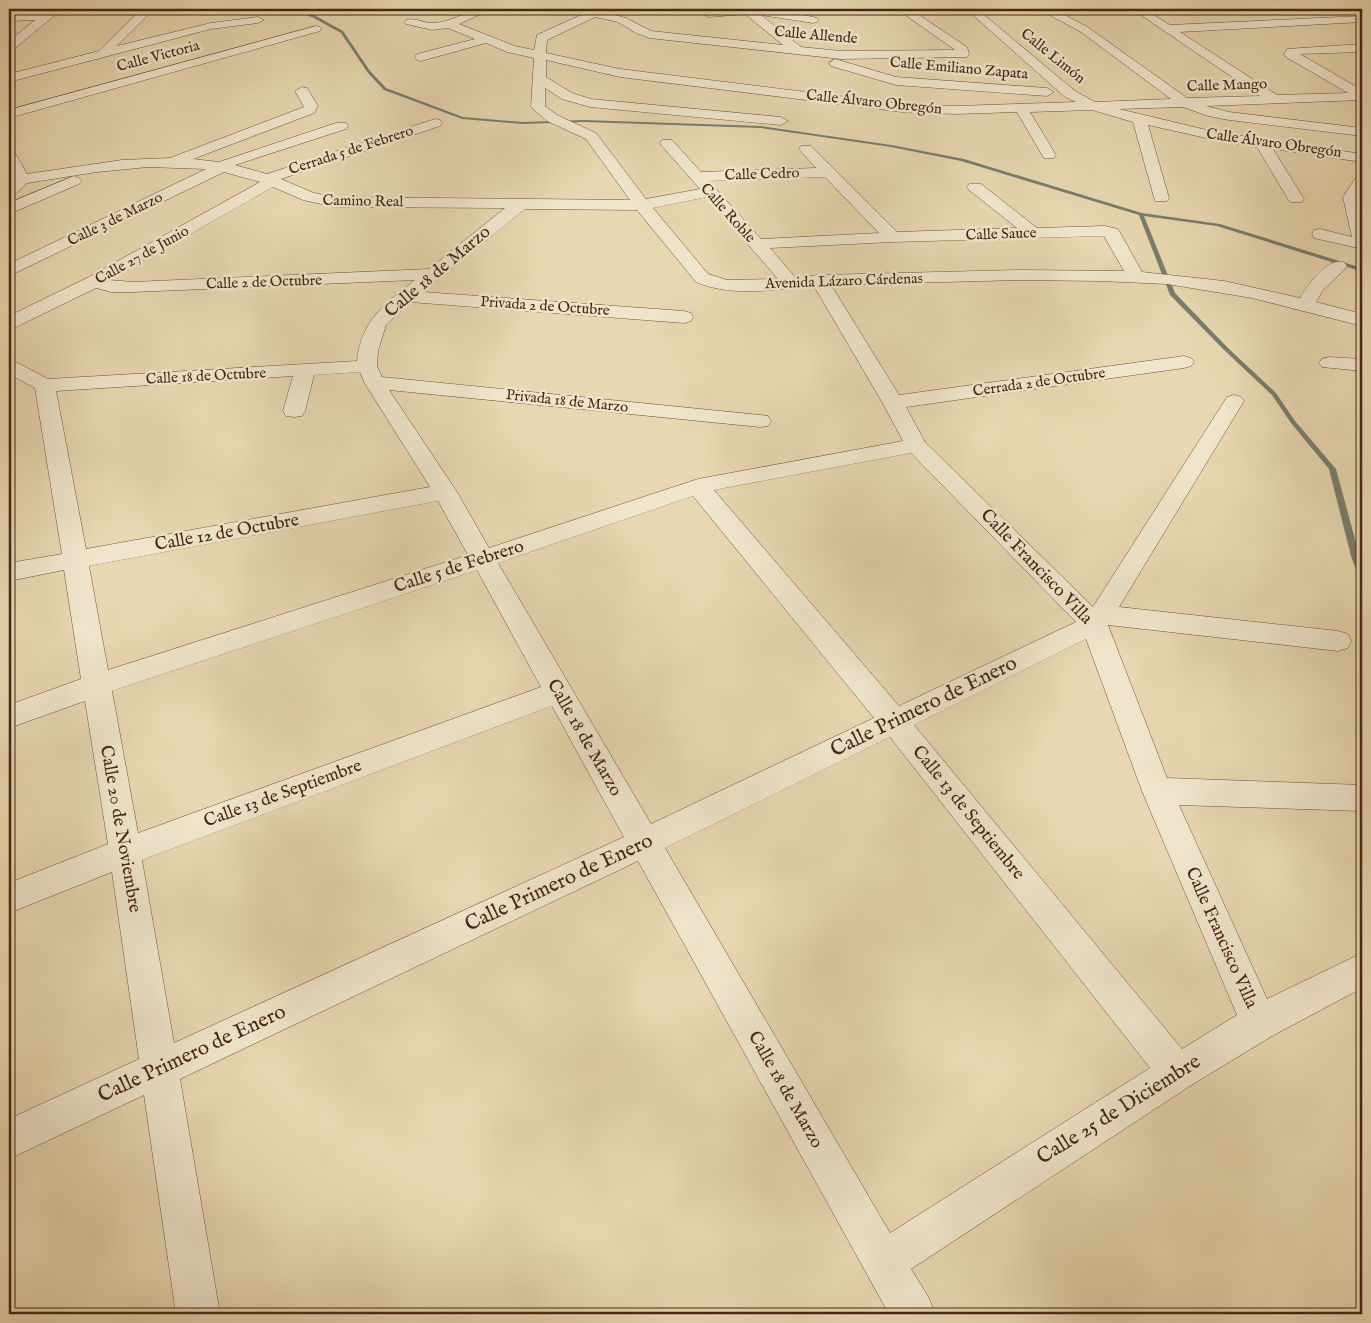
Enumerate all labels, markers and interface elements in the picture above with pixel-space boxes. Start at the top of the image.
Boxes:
street label: Calle Allende [774,22,859,48]
street label: Calle Limón [1017,24,1089,88]
street label: Calle Victoria [115,36,202,76]
street label: Calle Emiliano Zapata [889,52,1029,84]
street label: Calle Mango [1187,74,1267,96]
street label: Calle Álvaro Obregón [805,85,943,119]
street label: Cerrada 5 de Febrero [286,121,416,179]
street label: Calle Álvaro Obregón [1205,124,1343,162]
street label: Calle Cedro [724,163,800,185]
street label: Calle Roble [696,179,760,247]
street label: Calle 3 de Marzo [64,188,166,250]
street label: Camino Real [322,191,405,211]
street label: Calle 27 de Junio [92,221,192,289]
street label: Calle 18 de Marzo [380,221,496,323]
street label: Calle Sauce [965,223,1037,245]
street label: Avenida Lázaro Cárdenas [764,269,923,293]
street label: Calle 2 de Octubre [206,270,322,294]
street label: Privada 2 de Octubre [480,292,610,320]
street label: Calle 18 de Octubre [145,363,267,389]
street label: Cerrada 2 de Octubre [972,363,1107,401]
street label: Privada 18 de Marzo [505,385,629,417]
street label: Calle Francisco Villa [975,504,1097,630]
street label: Calle 12 de Octubre [153,509,301,557]
street label: Calle 5 de Febrero [391,535,527,599]
street label: Calle Primero de Enero [826,650,1022,764]
street label: Calle 18 de Marzo [541,675,627,801]
street label: Calle 13 de Septiembre [907,741,1029,885]
street label: Calle 20 de Noviembre [94,744,146,914]
street label: Calle 13 de Septiembre [201,755,365,833]
street label: Calle Primero de Enero [461,828,657,938]
street label: Calle Francisco Villa [1180,864,1263,1012]
street label: Calle Primero de Enero [94,999,290,1109]
street label: Calle 18 de Marzo [742,1027,828,1153]
street label: Calle 25 de Diciembre [1032,1048,1206,1171]

